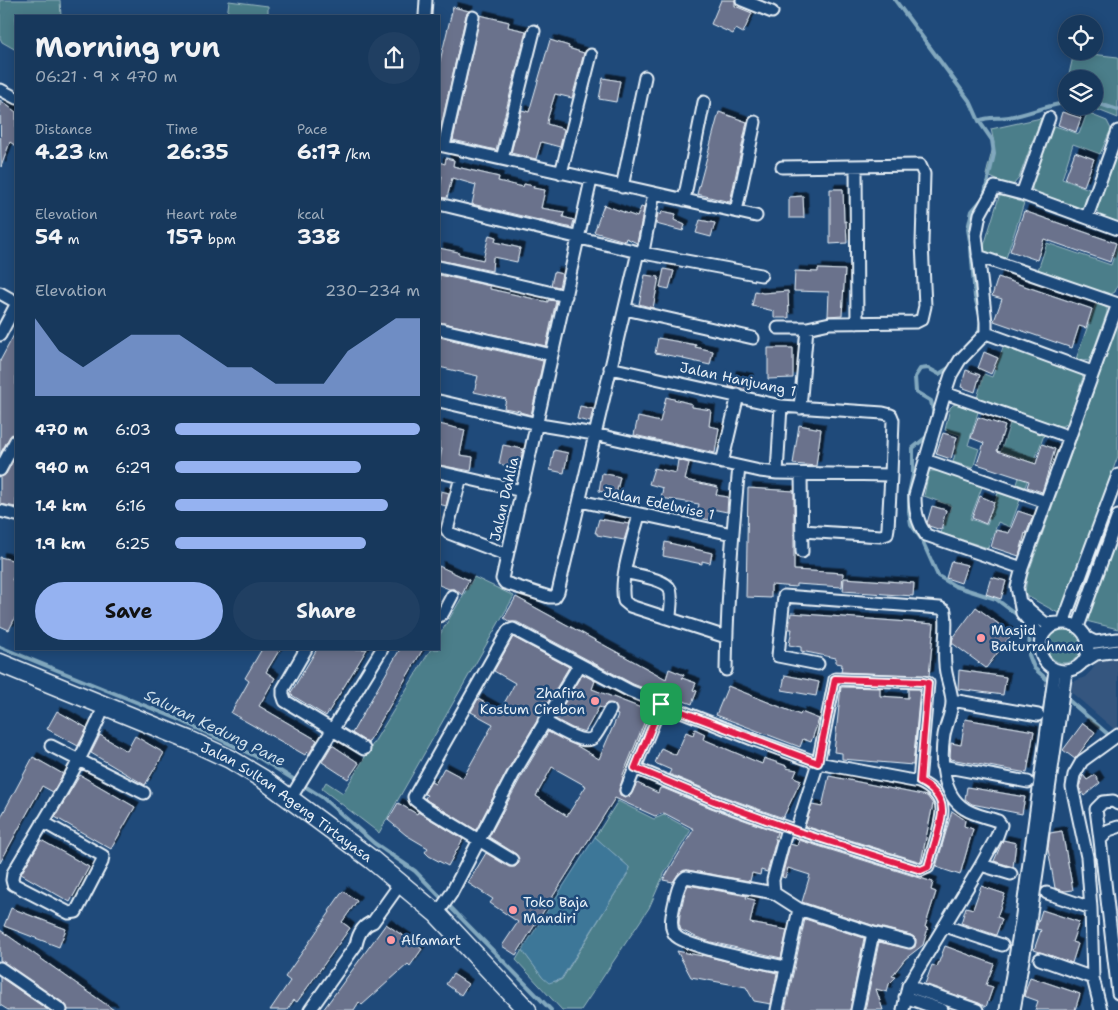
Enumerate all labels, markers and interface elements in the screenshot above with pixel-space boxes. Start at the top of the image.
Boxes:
map controls [1058,15,1103,115]
button: locate [1058,15,1103,60]
text: Morning run [35,28,220,66]
button: share [368,32,420,84]
text: 06:21 · 9 × 470 m [35,66,177,87]
button: layers [1058,70,1103,115]
text: Distance [35,120,92,138]
text: Time [166,120,198,138]
text: Pace [297,120,328,138]
text: 4.23 [35,138,83,166]
text: 26:35 [166,138,229,166]
text: 6:17 [297,138,341,166]
text: km [83,145,108,163]
text: /km [341,145,371,163]
text: Elevation [35,205,98,223]
text: Heart rate [166,205,237,223]
text: kcal [297,205,324,223]
text: 54 [35,223,63,251]
text: 157 [166,223,203,251]
text: 338 [297,223,341,251]
text: m [63,230,80,248]
text: bpm [203,230,236,248]
text: Elevation [35,280,107,301]
text: 230–234 m [325,280,420,301]
street label: Jalan Hanjuang 1 [678,358,798,400]
text: 470 m [35,419,88,440]
text: 6:03 [115,419,151,440]
street label: Jalan Dahlia [486,455,523,543]
text: 940 m [35,457,88,478]
text: 6:29 [115,457,151,478]
street label: Jalan Edelwise 1 [602,482,716,524]
text: 1.4 km [35,495,87,516]
text: 6:16 [115,495,146,516]
text: 1.9 km [35,533,86,554]
text: 6:25 [115,533,150,554]
button: Save [35,582,223,640]
button: Share [233,582,420,640]
place label: Masjid Baiturrahman [991,621,1084,655]
marker: Masjid Baiturrahman [975,632,987,644]
pin [640,683,682,725]
place label: Zhafira Kostum Cirebon [480,684,585,718]
water label: Saluran Kedung Pane [141,685,289,771]
icon: arrive [647,690,675,718]
marker: Zhafira Kostum Cirebon [589,695,601,707]
street label: Jalan Sultan Ageng Tirtayasa [198,738,376,866]
place label: Toko Baja Mandiri [523,893,588,927]
marker: Toko Baja Mandiri [507,904,519,916]
place label: Alfamart [401,931,461,949]
marker: Alfamart [385,934,397,946]

